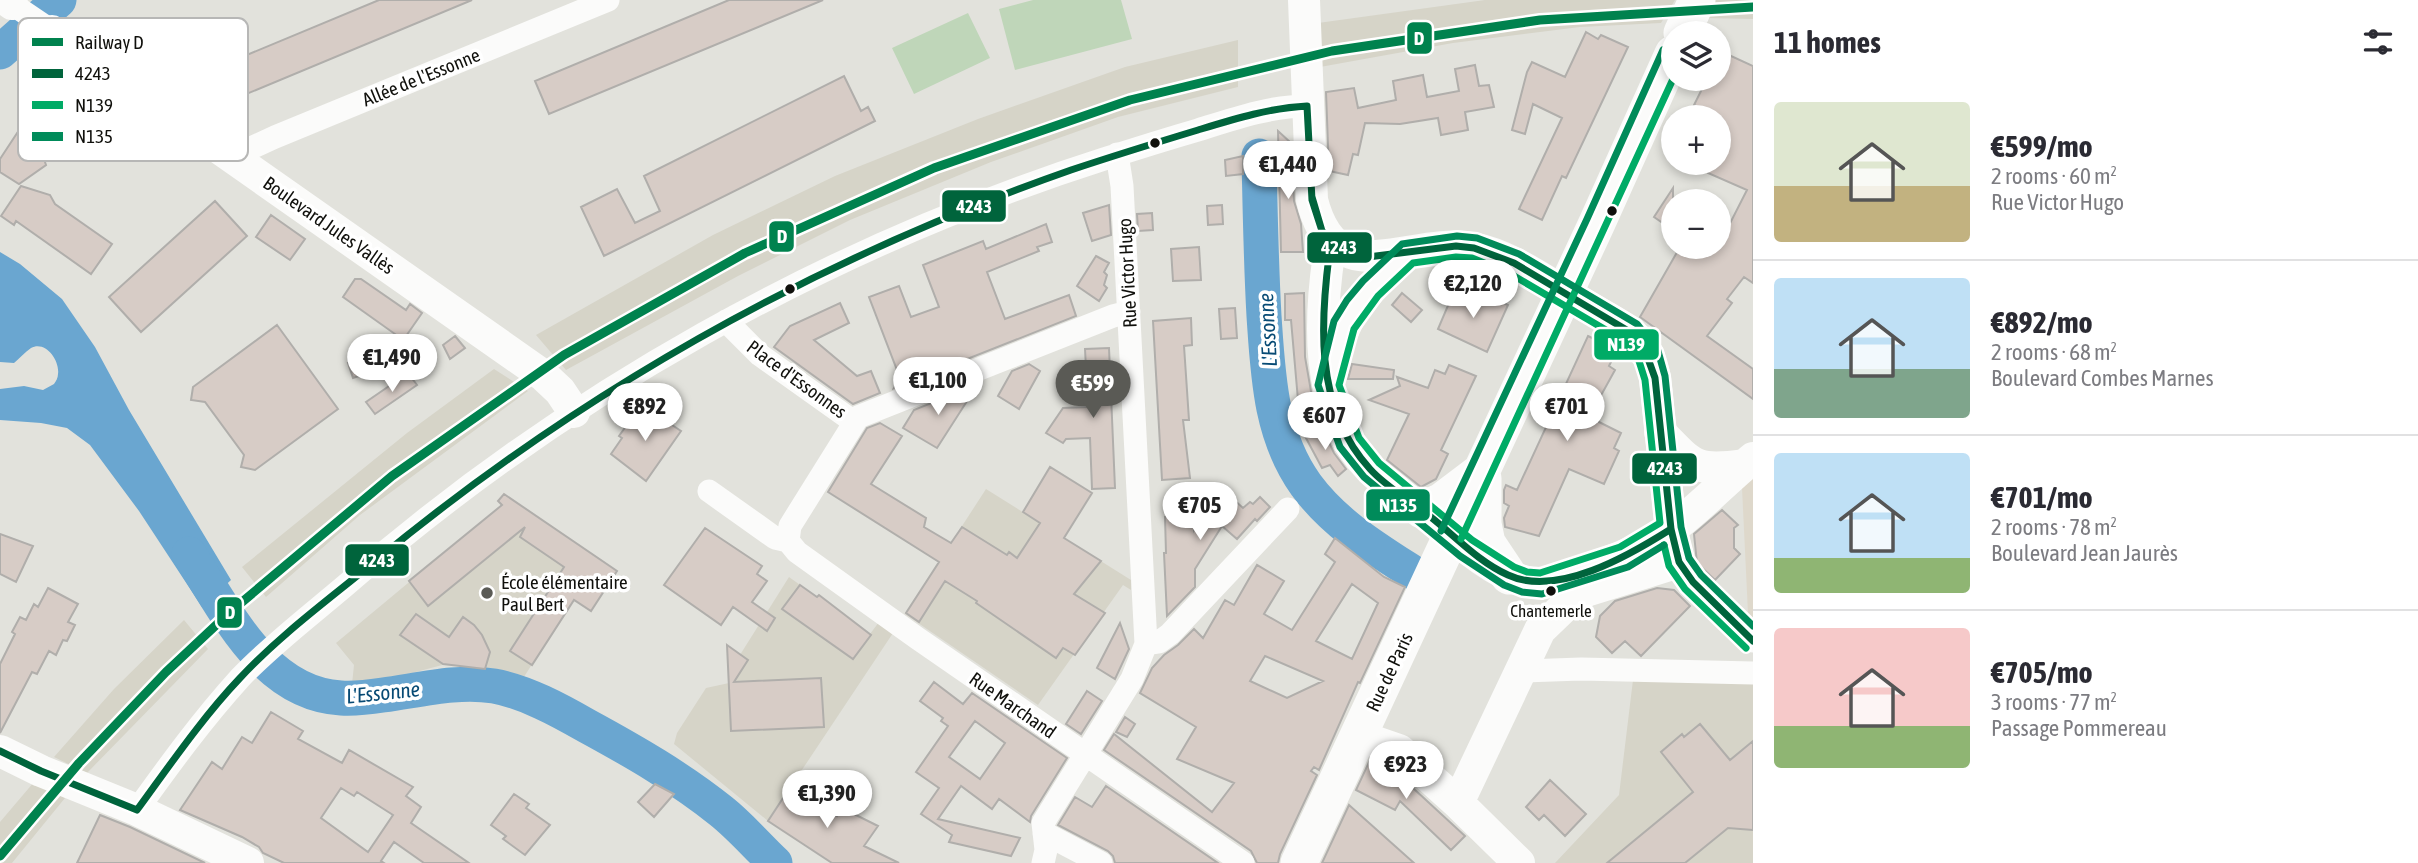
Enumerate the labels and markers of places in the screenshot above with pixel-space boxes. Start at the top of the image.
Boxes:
unlabelled marker [1148,136,1162,150]
pin: €1,440 [1231,142,1345,201]
unlabelled marker [1605,204,1619,218]
pin: €2,120 [1416,260,1530,320]
unlabelled marker [783,282,797,296]
pin: €1,490 [335,334,449,394]
pin: €1,100 [881,358,995,417]
pin: €599 [1052,360,1134,420]
pin: €892 [604,384,686,443]
pin: €701 [1526,384,1608,443]
pin: €607 [1284,392,1366,452]
pin: €705 [1159,482,1241,542]
place label: École élémentaire Paul Bert [501,571,628,615]
marker: Chantemerle [1544,584,1558,598]
marker: École élémentaire Paul Bert [479,585,495,601]
place label: Chantemerle [1510,601,1592,621]
pin: €923 [1365,742,1447,801]
pin: €1,390 [770,770,884,830]

